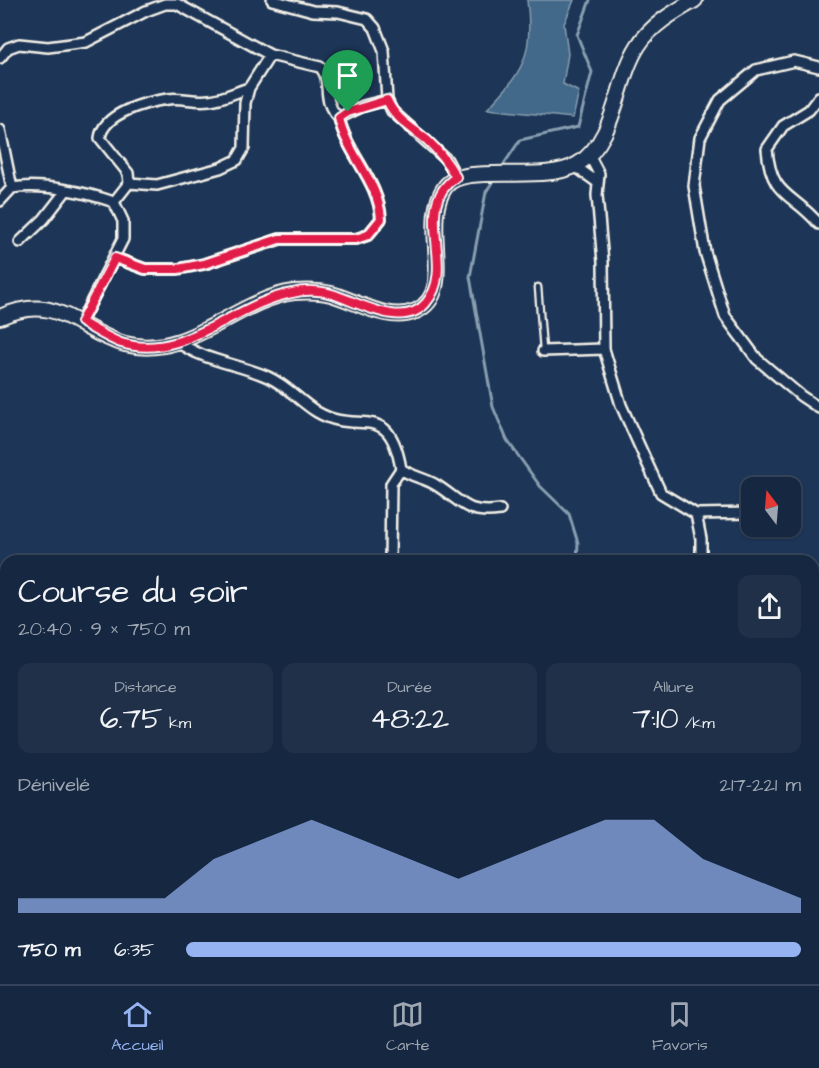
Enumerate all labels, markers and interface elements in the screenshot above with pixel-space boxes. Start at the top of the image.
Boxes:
pin [322,50,373,112]
icon: arrive [331,59,364,92]
north arrow [741,477,801,537]
map controls [741,477,801,537]
text: Course du soir [18,569,248,615]
button: share [738,575,801,638]
text: 20:40 · 9 × 750 m [18,615,190,643]
text: Distance [114,676,177,698]
text: Durée [387,676,432,698]
text: Allure [653,676,694,698]
text: 6.75 [100,698,163,740]
text: 48:22 [370,698,449,740]
text: 7:10 [632,698,679,740]
text: km [163,712,191,734]
text: /km [679,712,715,734]
text: Dénivelé [18,771,90,799]
text: 217–221 m [719,771,801,799]
text: 750 m [18,936,81,964]
text: 6:35 [114,936,154,964]
tab: Accueil [111,998,163,1056]
tab: Carte [386,998,429,1056]
tab: Favoris [652,998,708,1056]

